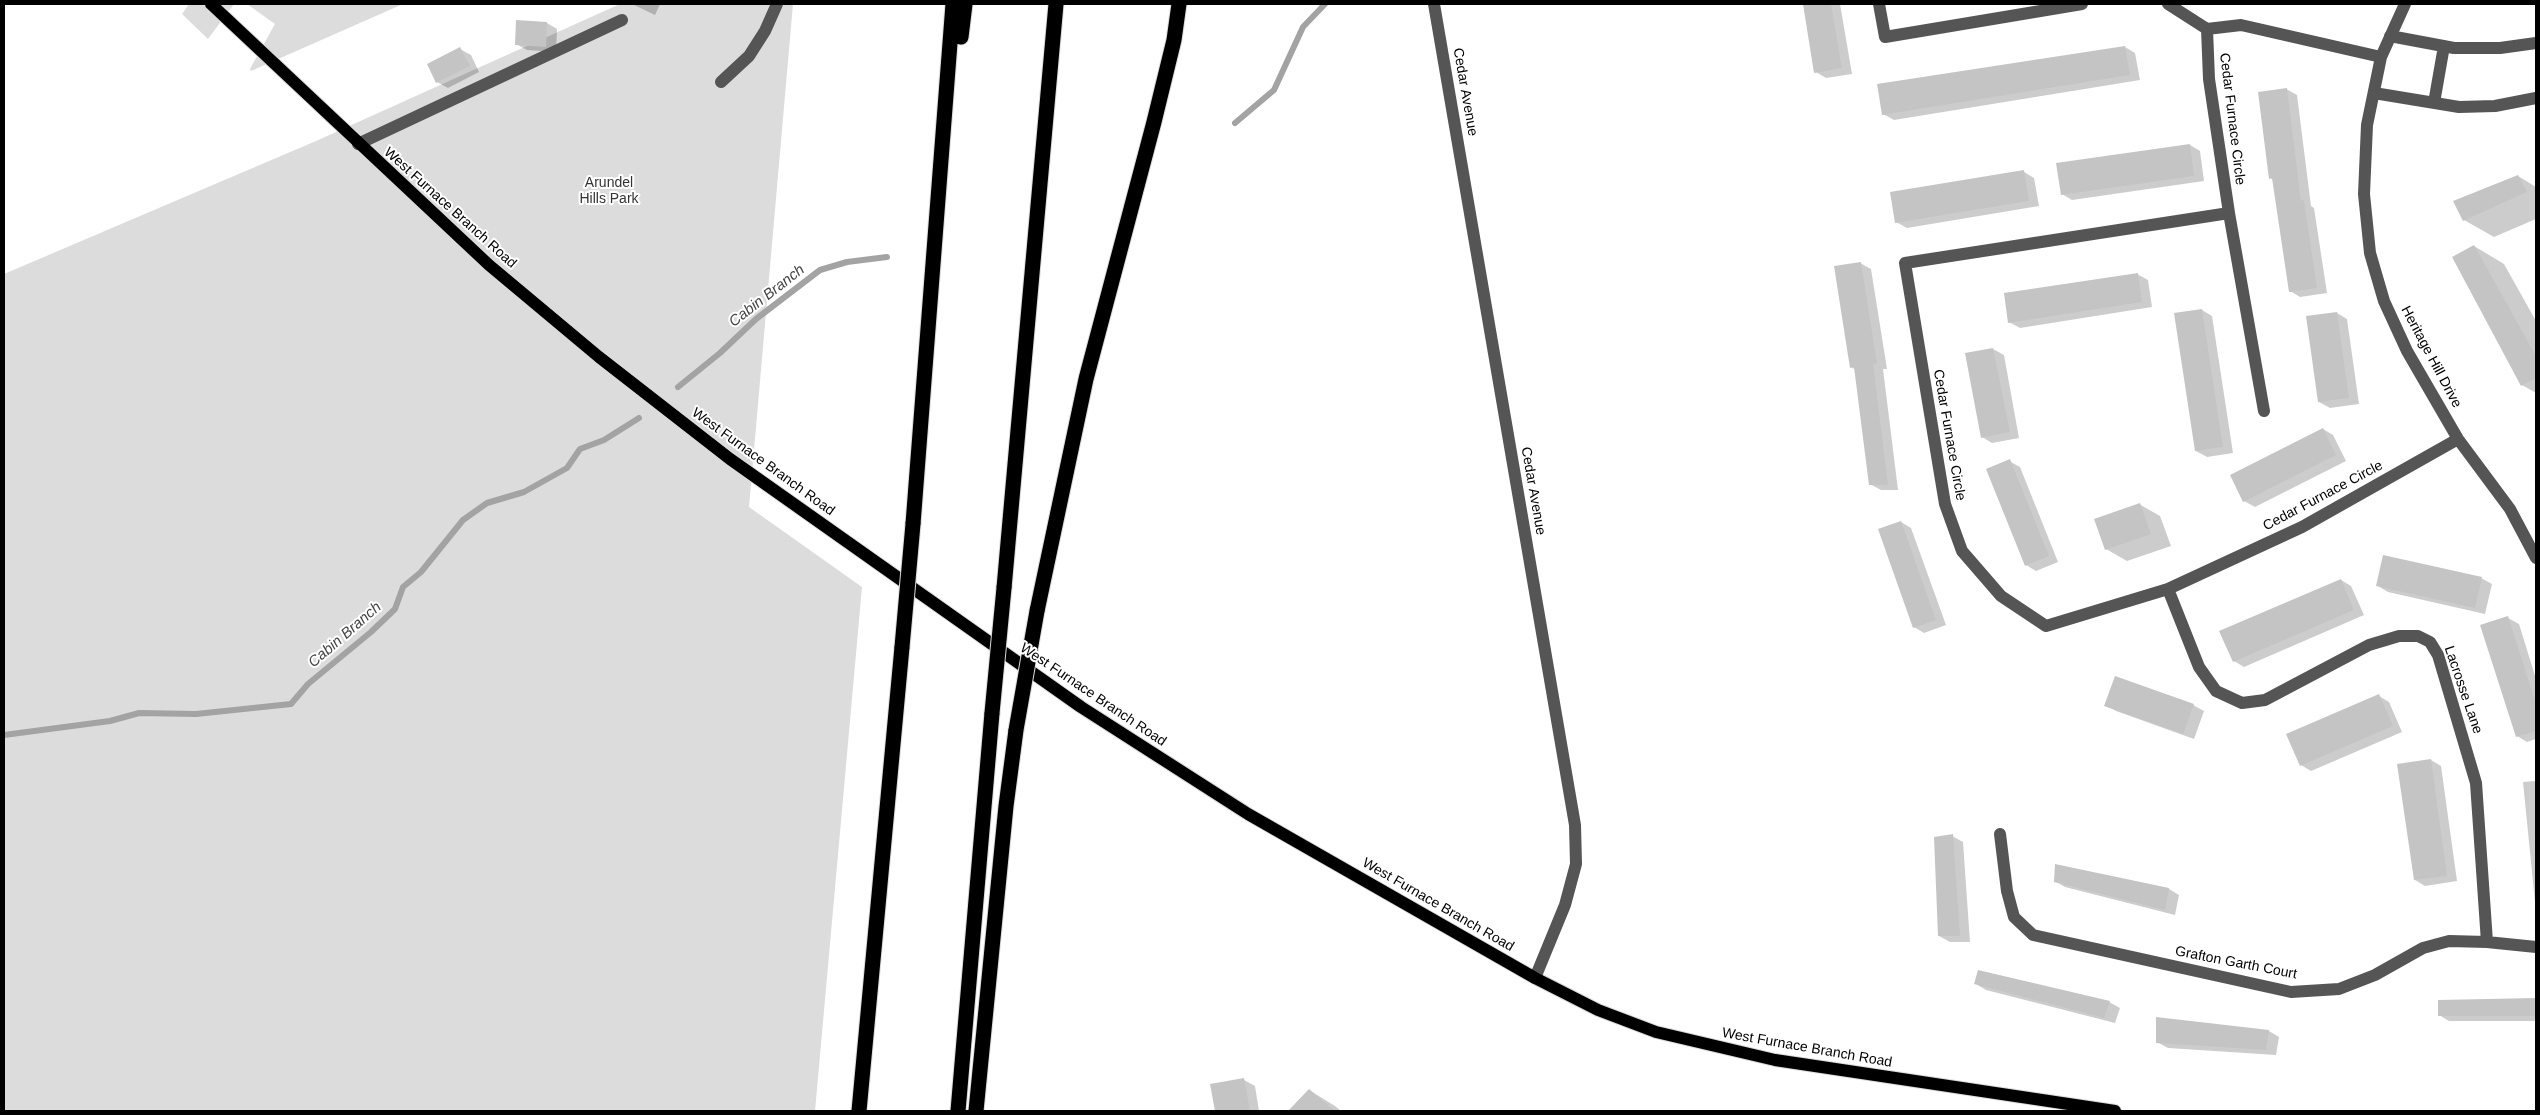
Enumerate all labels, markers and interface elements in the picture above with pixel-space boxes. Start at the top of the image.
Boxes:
street label: Cedar Avenue [1449,47,1481,137]
street label: Cedar Furnace Circle [2216,52,2248,186]
street label: West Furnace Branch Road [380,144,520,272]
park label: Arundel Hills Park [579,175,639,208]
water label: Cabin Branch [726,261,808,331]
street label: Heritage Hill Drive [2397,303,2465,411]
street label: Cedar Furnace Circle [1929,368,1969,502]
street label: West Furnace Branch Road [688,405,838,519]
street label: Cedar Avenue [1517,446,1549,536]
street label: Cedar Furnace Circle [2260,457,2386,535]
water label: Cabin Branch [305,598,385,672]
street label: West Furnace Branch Road [1017,640,1169,750]
street label: Lacrosse Lane [2440,644,2486,736]
street label: West Furnace Branch Road [1359,855,1517,955]
street label: Grafton Garth Court [2174,943,2298,983]
street label: West Furnace Branch Road [1721,1025,1893,1071]

